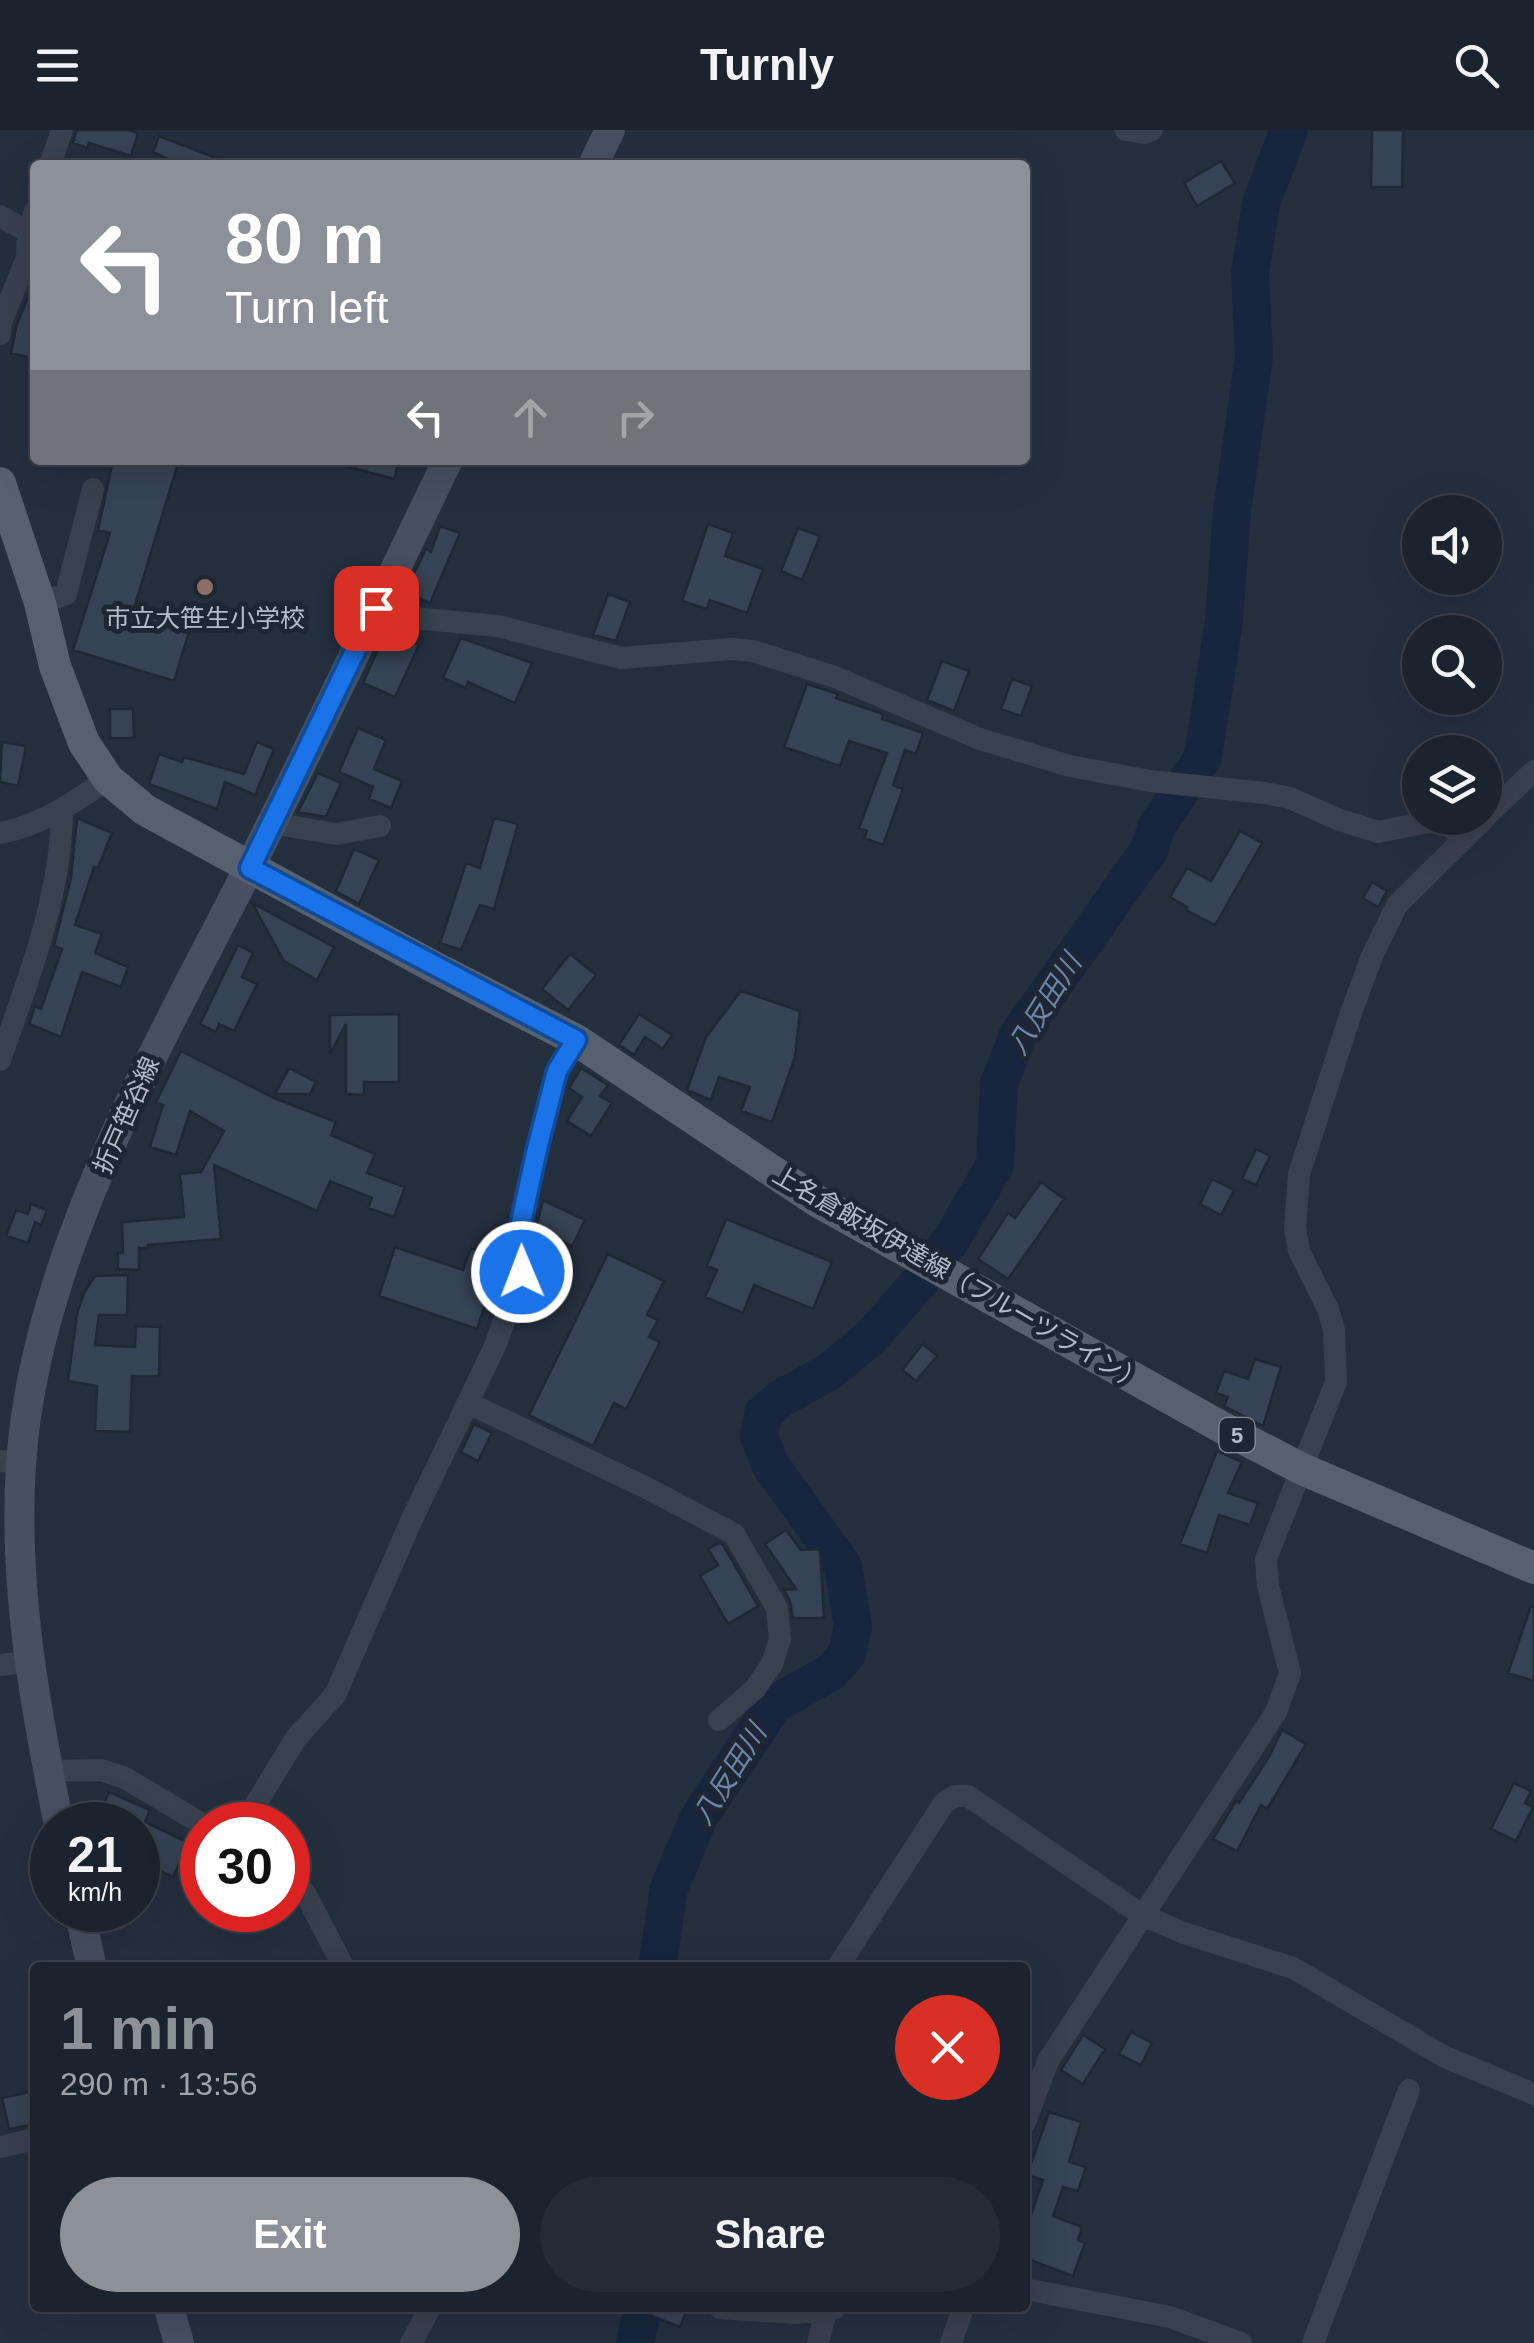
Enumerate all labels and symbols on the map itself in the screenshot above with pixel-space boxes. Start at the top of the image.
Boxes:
pin [334,566,419,651]
marker: 市立大笹生小学校 [194,576,216,598]
place label: 市立大笹生小学校 [105,604,305,632]
water label: 八反田川 [1002,946,1089,1060]
street label: 折戸笹谷線 [88,1052,164,1178]
street label: 上名倉飯坂伊達線（フルーツライン） [768,1160,1150,1396]
position arrow [470,1220,574,1324]
road number: 5 [1220,1418,1254,1452]
water label: 八反田川 [687,1716,774,1830]
speed limit sign: 30 [180,1802,310,1932]

